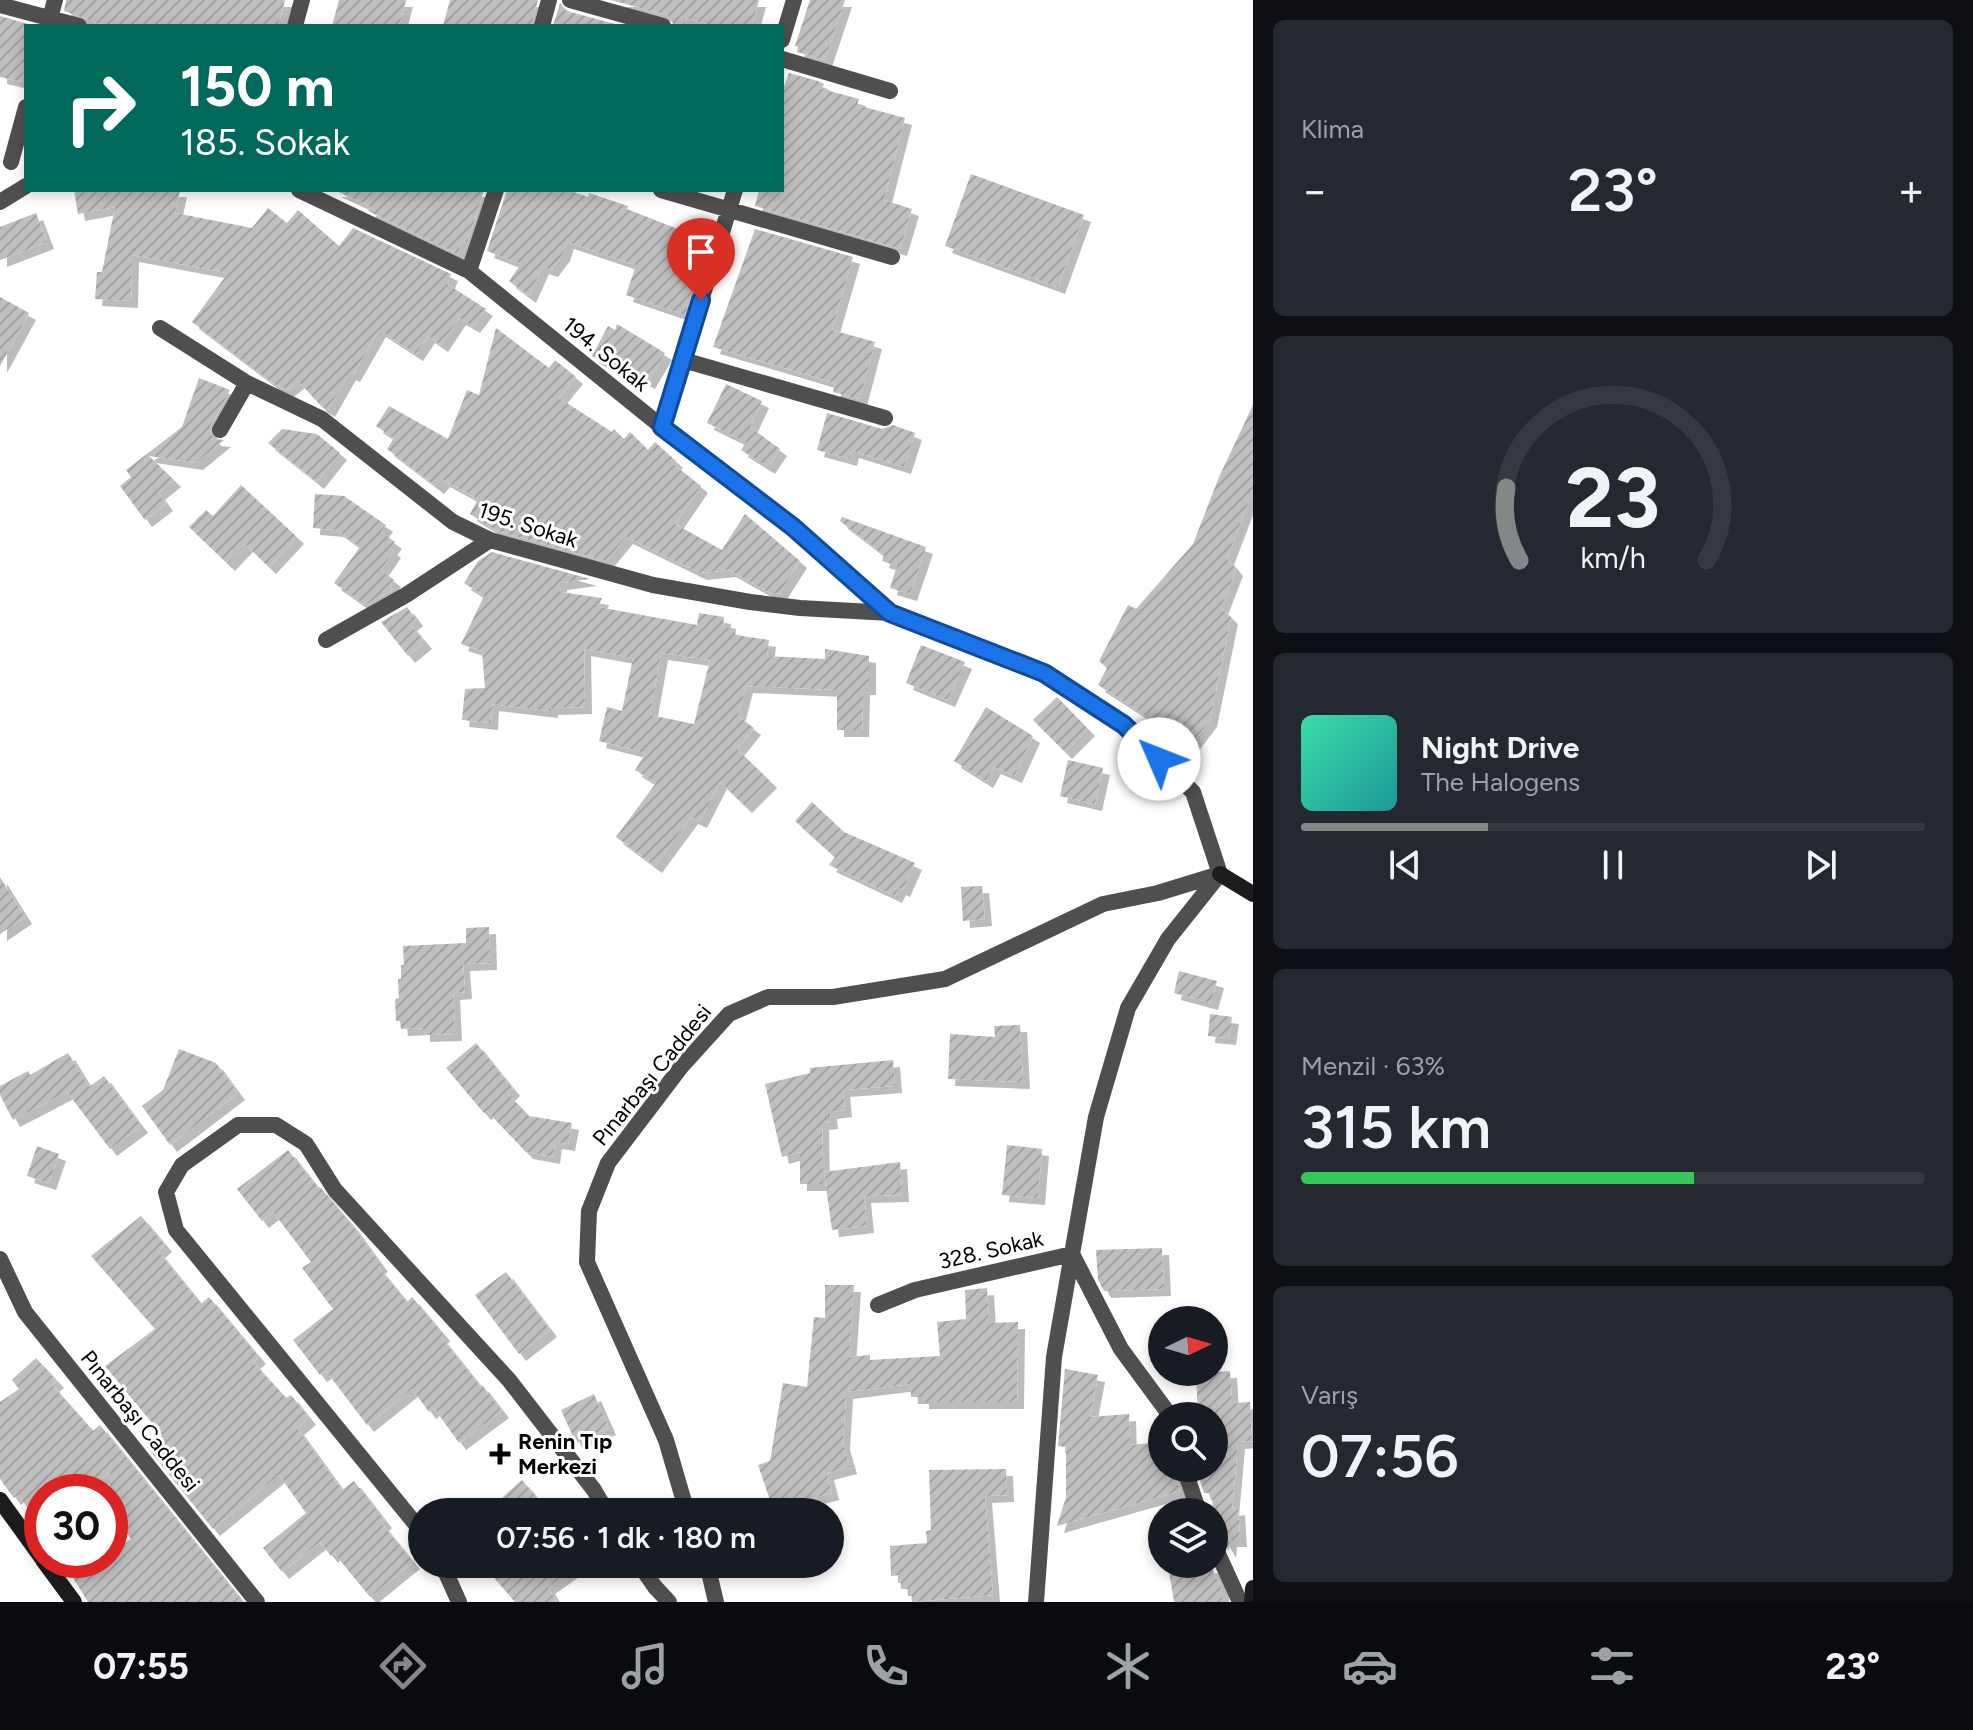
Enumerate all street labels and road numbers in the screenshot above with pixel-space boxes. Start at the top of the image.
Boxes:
street label: 194. Sokak [557,311,655,397]
street label: 195. Sokak [475,496,581,554]
street label: Pınarbaşı Caddesi [587,999,717,1151]
street label: 328. Sokak [936,1225,1046,1275]
street label: Pınarbaşı Caddesi [75,1345,205,1497]

